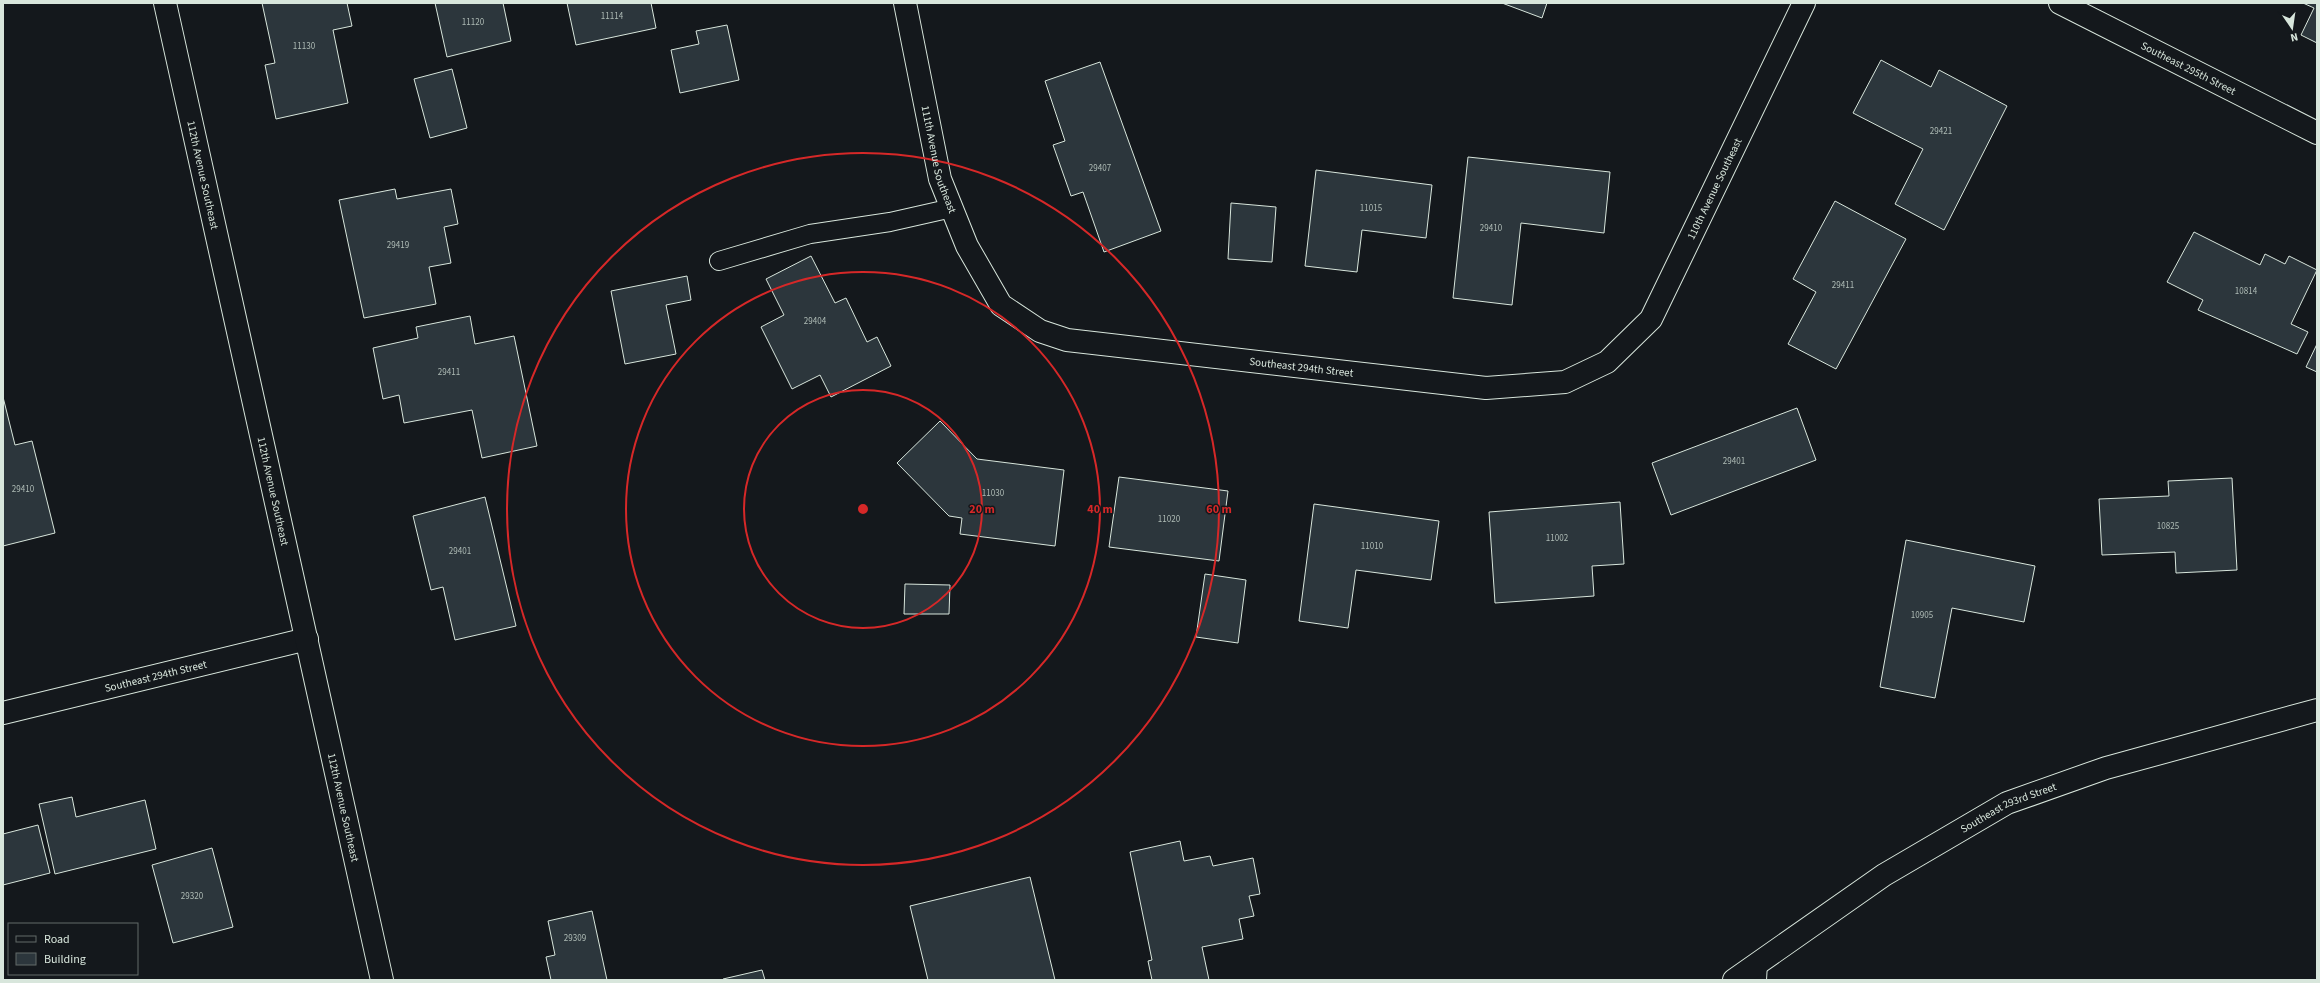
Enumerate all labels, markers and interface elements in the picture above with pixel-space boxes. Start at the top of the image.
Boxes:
north arrow [2272,8,2312,48]
house number: 11114 [601,10,624,23]
house number: 11120 [462,16,485,29]
text: N [2289,29,2299,45]
street label: Southeast 295th Street [2138,38,2239,99]
house number: 11130 [293,40,316,53]
street label: 111th Avenue Southeast [918,104,960,216]
street label: 112th Avenue Southeast [183,119,222,231]
house number: 29421 [1930,125,1952,138]
street label: 110th Avenue Southeast [1684,135,1746,242]
house number: 29407 [1089,162,1112,175]
house number: 11015 [1360,202,1383,215]
house number: 29410 [1480,222,1503,235]
house number: 29419 [387,239,410,252]
house number: 29411 [1832,279,1854,292]
house number: 10814 [2235,285,2258,298]
house number: 29404 [804,315,827,328]
street label: Southeast 294th Street [1248,354,1354,381]
house number: 29411 [438,366,460,379]
street label: 112th Avenue Southeast [254,435,292,547]
house number: 29401 [1723,455,1745,468]
house number: 29410 [12,483,35,496]
house number: 11030 [982,487,1005,500]
text: 20 m [969,501,995,518]
text: 40 m [1087,501,1113,518]
text: 60 m [1206,501,1232,518]
centre of rings [856,502,870,516]
house number: 11020 [1158,513,1181,526]
house number: 10825 [2157,520,2180,533]
house number: 11002 [1546,532,1569,545]
house number: 11010 [1361,540,1384,553]
house number: 29401 [449,545,471,558]
house number: 10905 [1911,609,1934,622]
street label: Southeast 294th Street [103,657,209,696]
street label: 112th Avenue Southeast [324,752,363,864]
street label: Southeast 293rd Street [1958,779,2059,837]
house number: 29320 [181,890,204,903]
legend [8,923,138,975]
text: Road [44,931,70,948]
house number: 29309 [564,932,587,945]
text: Building [44,951,86,968]

